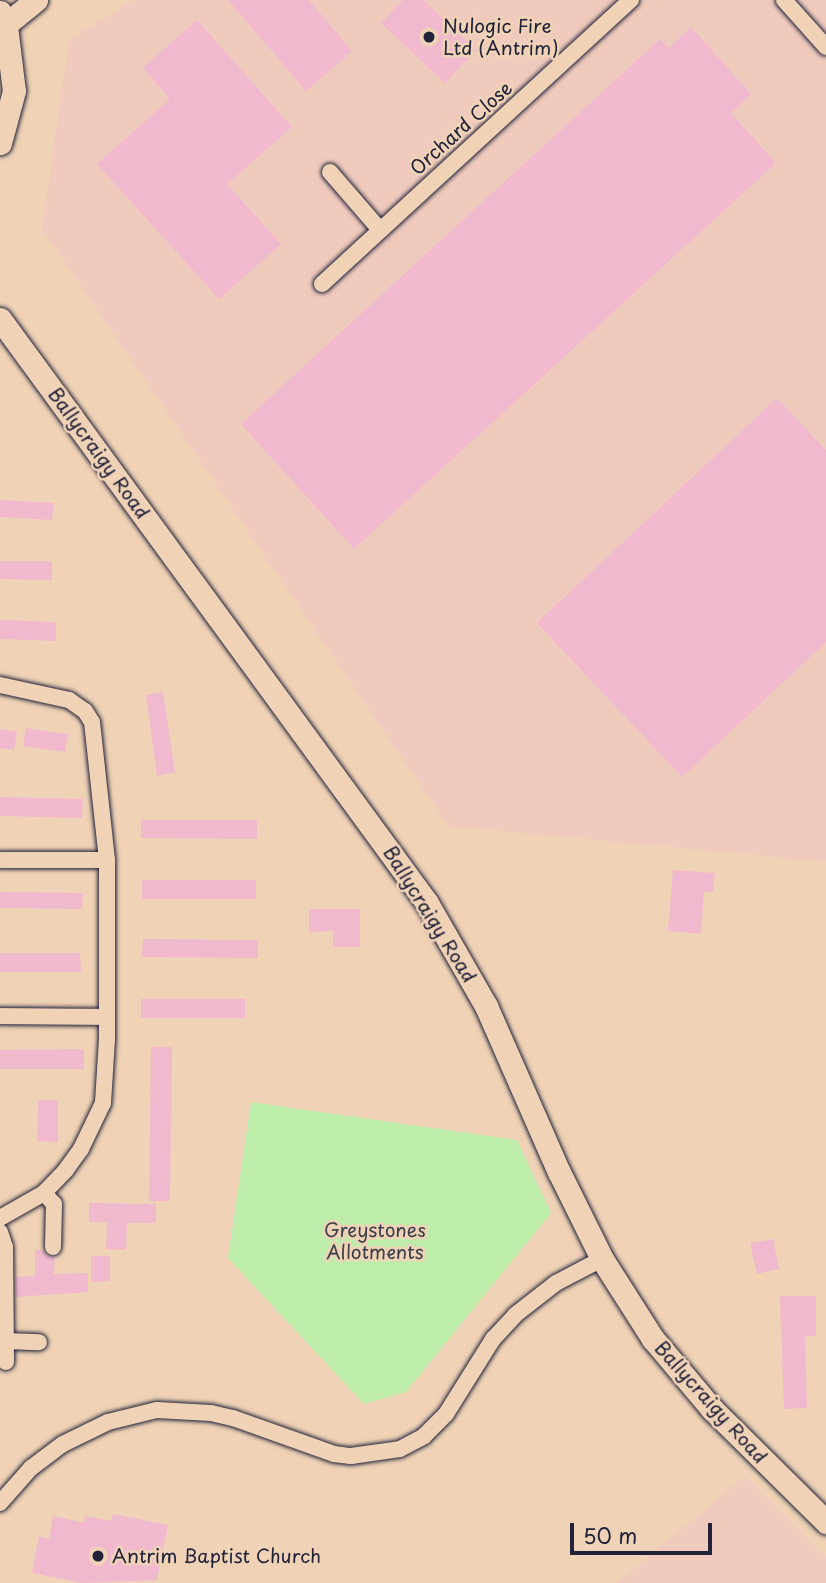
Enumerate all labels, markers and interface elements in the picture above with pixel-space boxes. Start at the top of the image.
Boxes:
place label: Nulogic Fire Ltd (Antrim) [443,15,559,59]
marker: Nulogic Fire Ltd (Antrim) [421,29,437,45]
street label: Orchard Close [405,76,517,180]
street label: Ballycraigy Road [44,384,154,522]
street label: Ballycraigy Road [379,842,481,986]
park label: Greystones Allotments [324,1219,426,1263]
street label: Ballycraigy Road [651,1337,771,1467]
scale bar [574,1510,716,1554]
text: 50 m [583,1519,637,1551]
place label: Antrim Baptist Church [112,1545,322,1567]
marker: Antrim Baptist Church [90,1548,106,1564]

